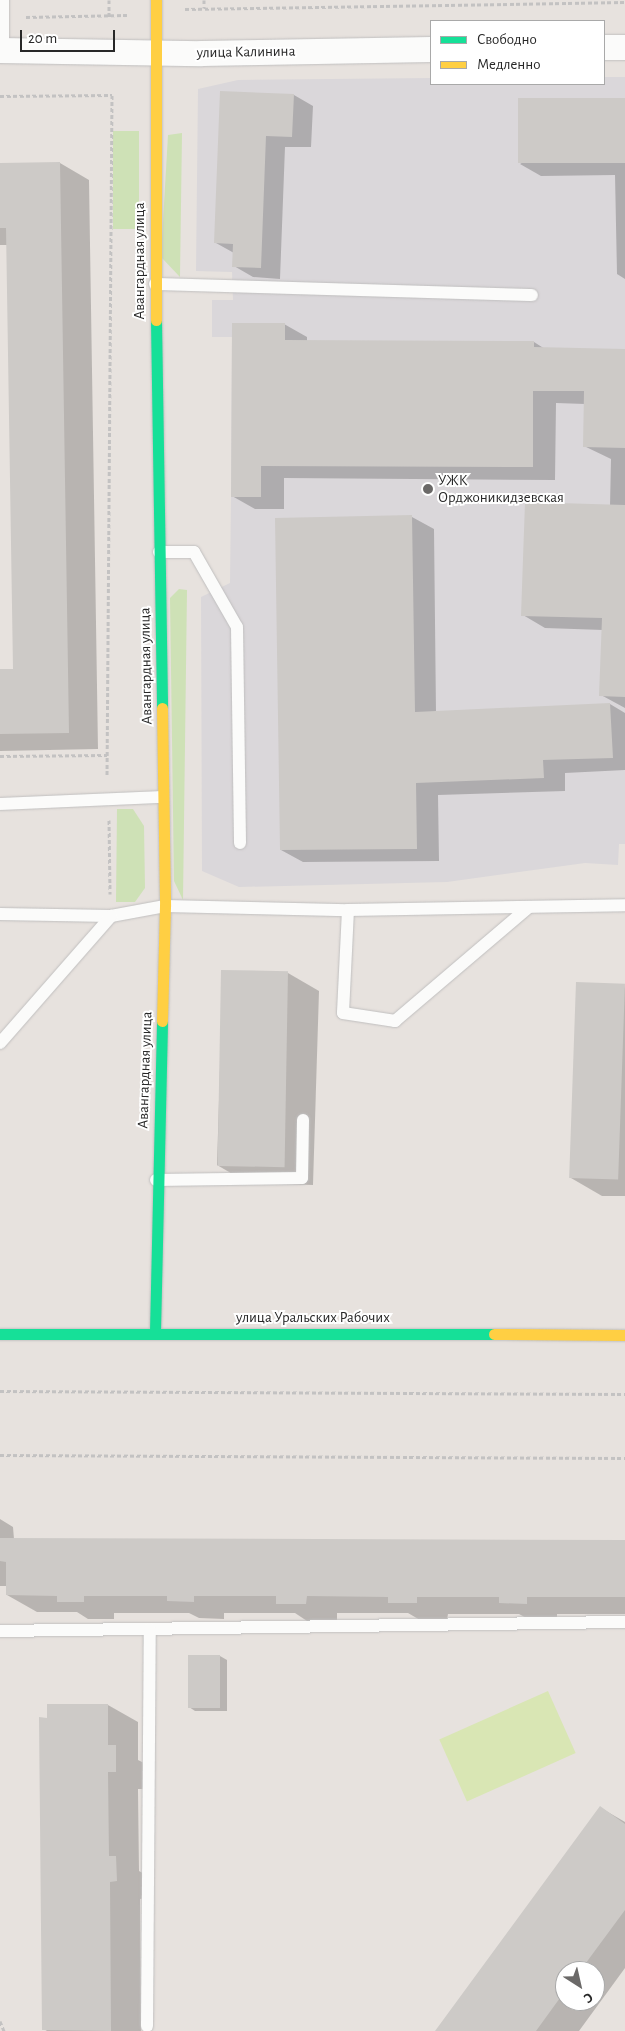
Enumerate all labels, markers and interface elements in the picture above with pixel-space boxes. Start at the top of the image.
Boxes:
scale bar [22,20,118,52]
legend [430,20,605,85]
text: 20 m [28,31,57,46]
text: Свободно [477,32,537,47]
street label: улица Калинина [196,42,296,62]
text: Медленно [477,57,541,72]
street label: Авангардная улица [131,202,149,320]
place label: УЖК Орджоникидзевская [438,471,564,506]
marker: УЖК Орджоникидзевская [422,483,434,495]
street label: Авангардная улица [136,607,156,725]
street label: Авангардная улица [134,1011,156,1129]
street label: улица Уральских Рабочих [236,1309,390,1327]
north arrow [555,1961,605,2011]
text: С [581,1990,595,2005]

